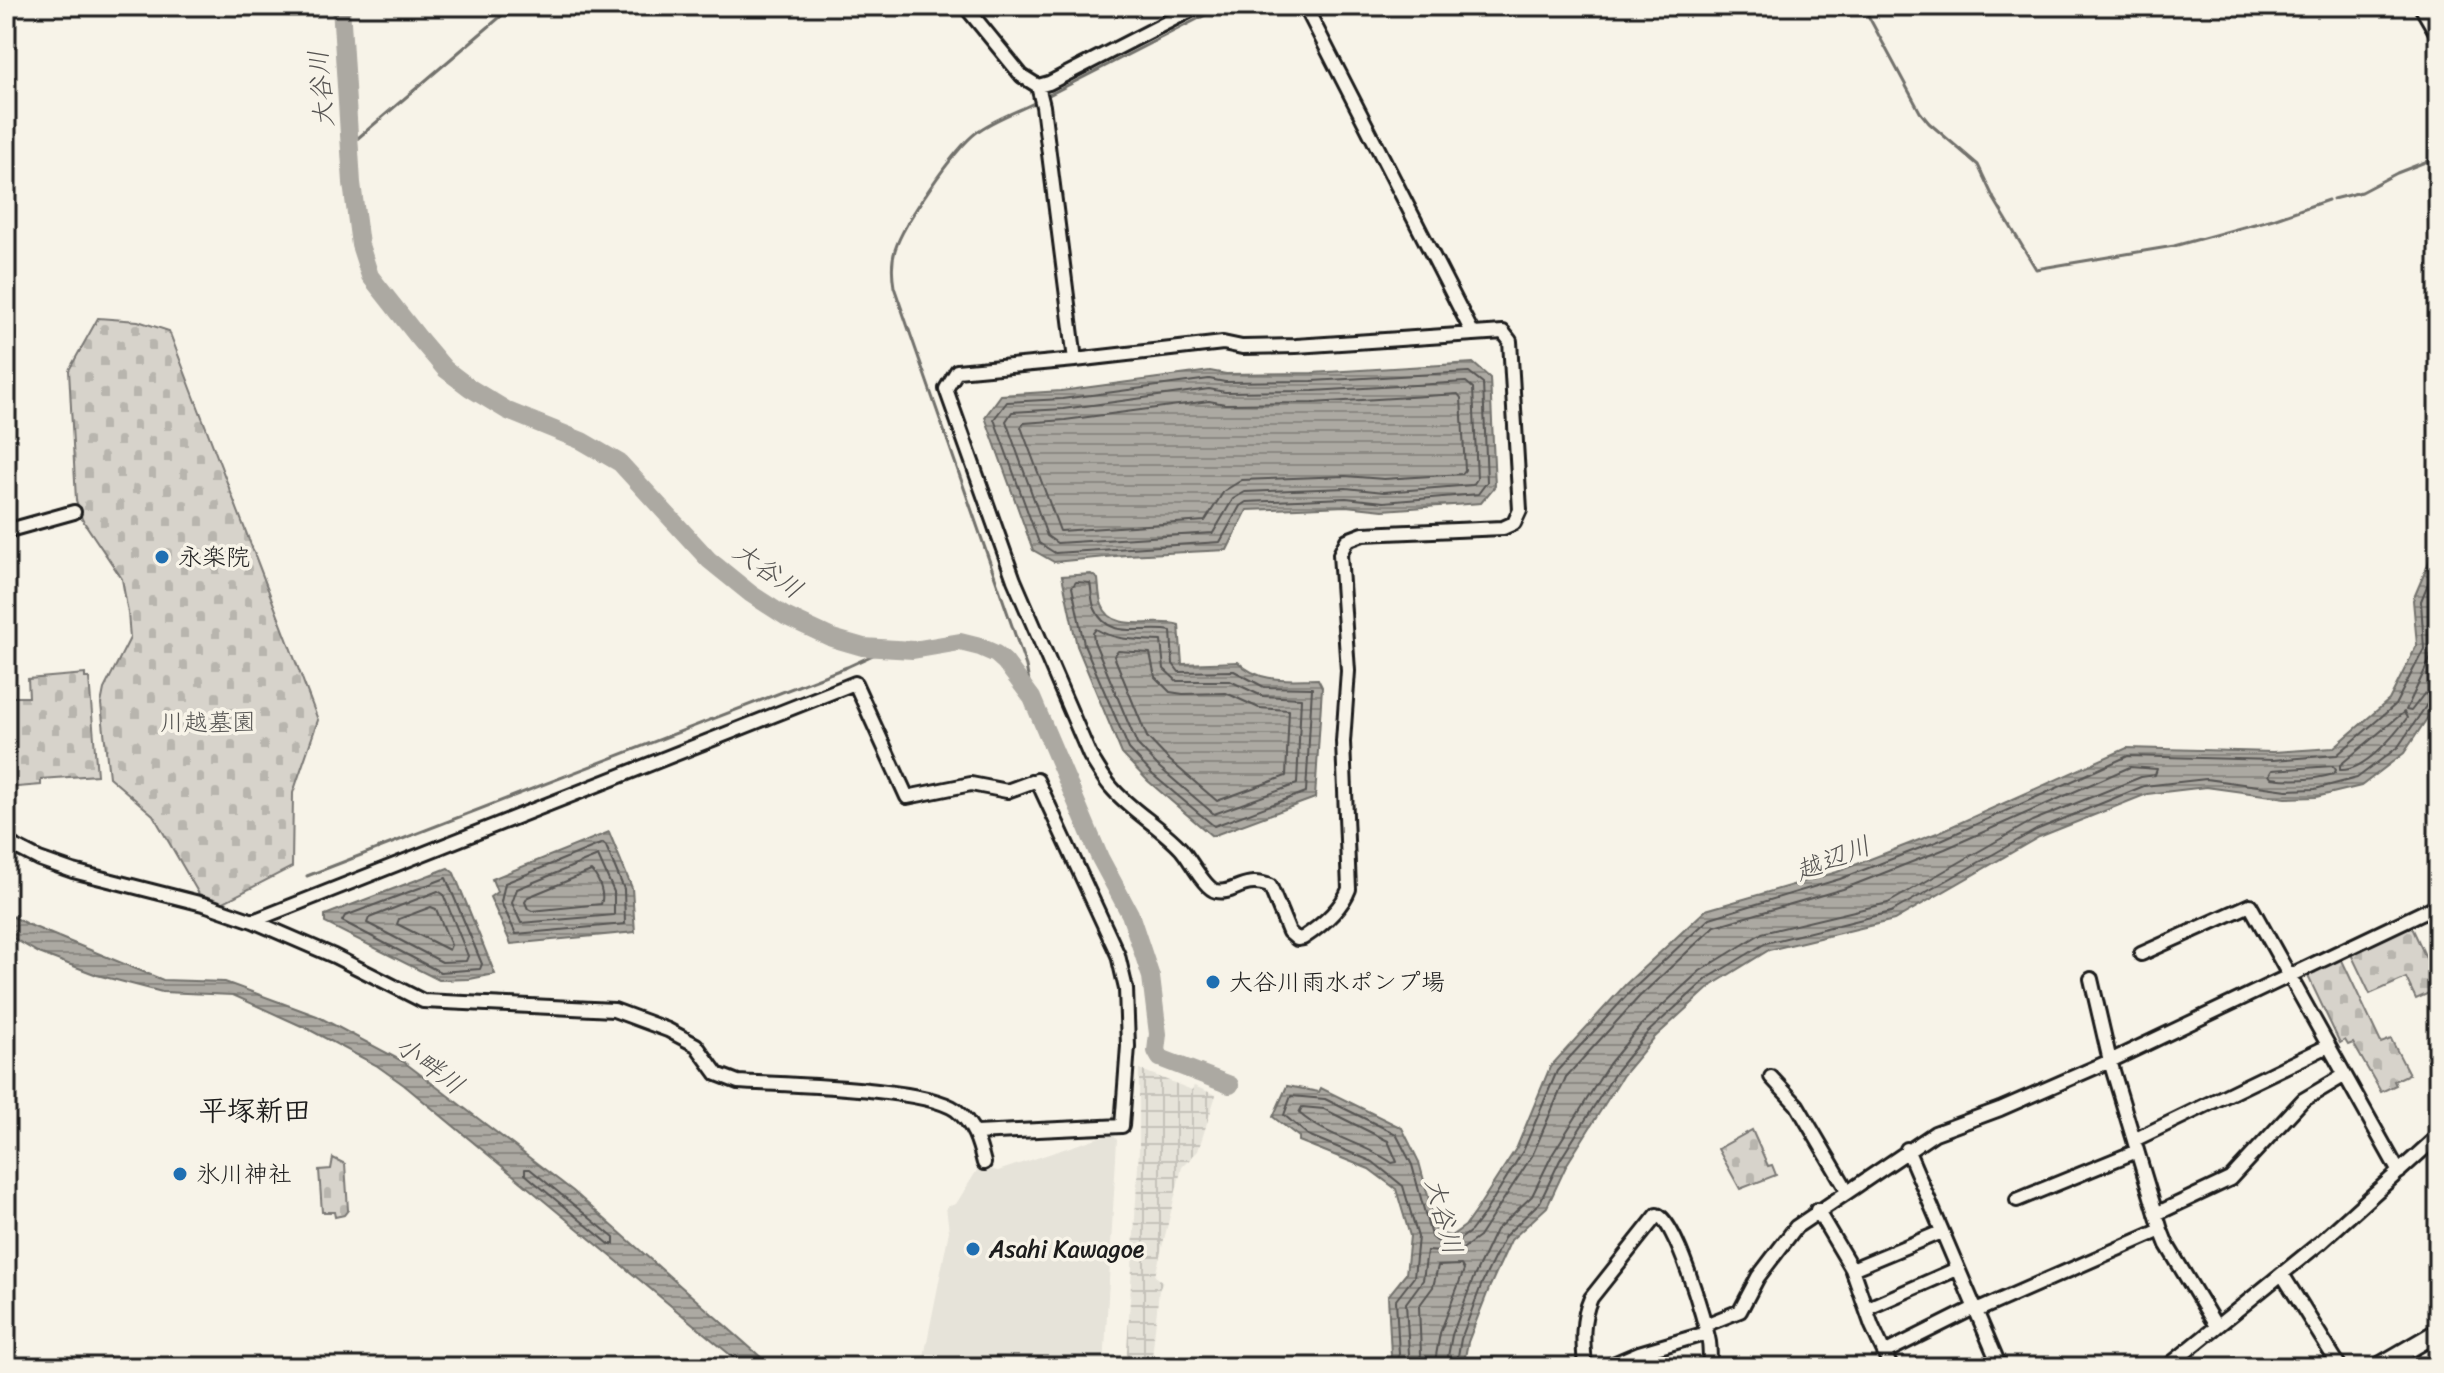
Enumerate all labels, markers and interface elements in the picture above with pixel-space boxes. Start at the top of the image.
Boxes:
water label: 大谷川 [295,48,347,130]
water label: 大谷川 [723,529,813,611]
place label: 永楽院 [178,536,250,578]
marker: 永楽院 [153,548,171,566]
park label: 川越墓園 [160,701,256,743]
water label: 越辺川 [1787,823,1878,894]
place label: 大谷川雨水ポンプ場 [1229,961,1445,1003]
marker: 大谷川雨水ポンプ場 [1204,973,1222,991]
water label: 小畔川 [385,1023,475,1107]
district label: 平塚新田 [199,1086,311,1135]
place label: 氷川神社 [196,1153,292,1195]
marker: 氷川神社 [171,1165,189,1183]
water label: 大谷川 [1412,1172,1476,1260]
place label: Asahi Kawagoe [988,1228,1145,1270]
marker: Asahi Kawagoe [964,1240,982,1258]

